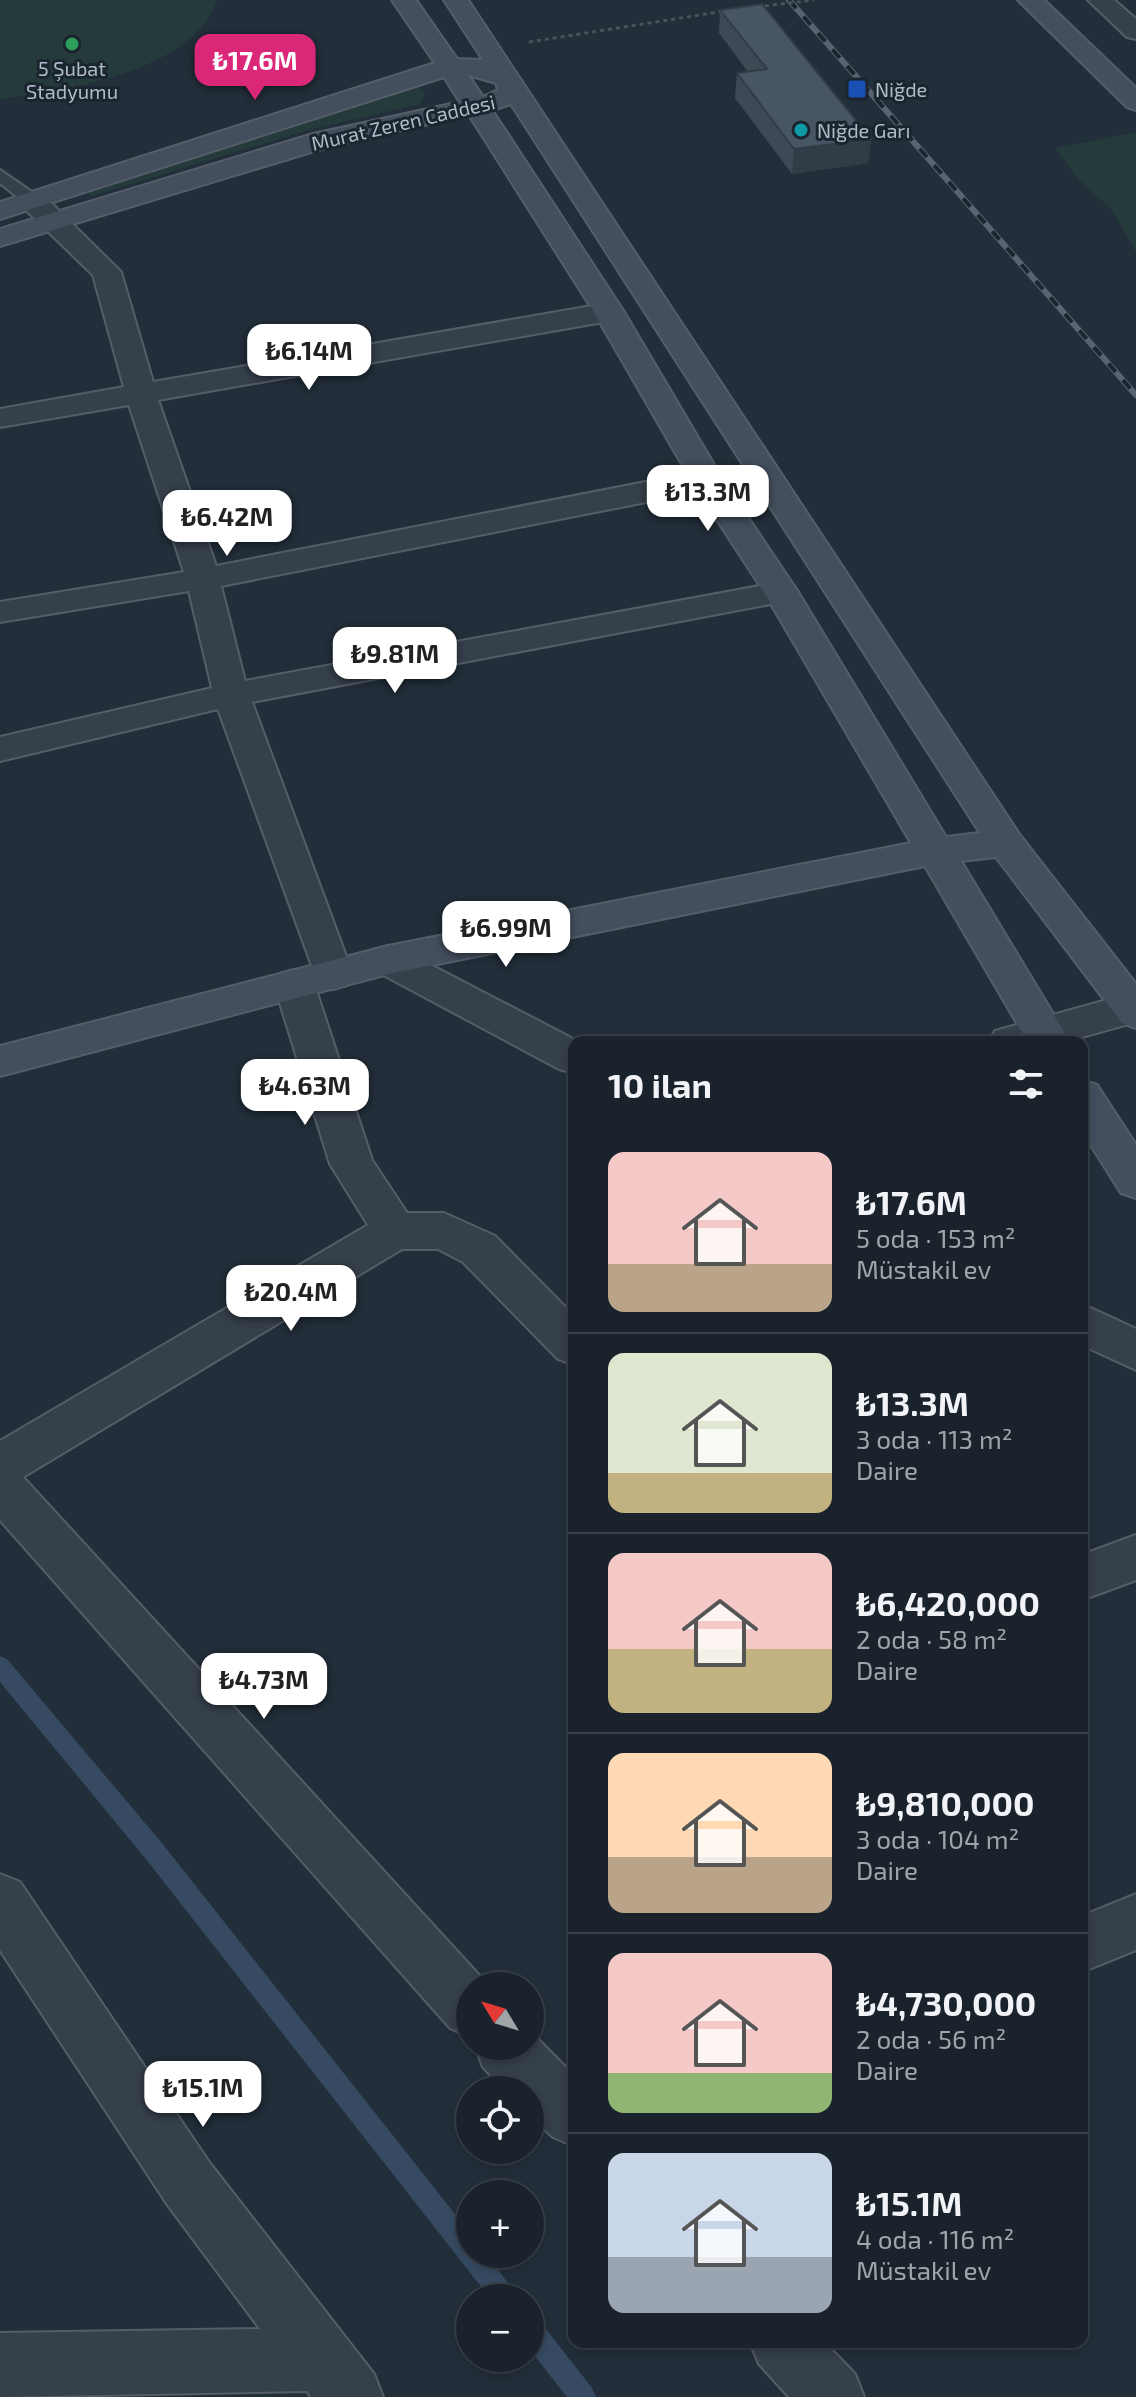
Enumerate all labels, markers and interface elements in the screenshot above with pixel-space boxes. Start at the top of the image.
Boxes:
pin: ₺17.6M [190,34,320,102]
marker: 5 Şubat Stadyumu [63,35,81,53]
text: ₺17.6M [213,44,297,75]
place label: 5 Şubat Stadyumu [26,56,118,103]
place label: Niğde [875,77,927,101]
marker: Niğde [846,78,868,100]
street label: Murat Zeren Caddesi [309,89,497,155]
place label: Niğde Garı [817,118,910,142]
marker: Niğde Garı [792,121,810,139]
pin: ₺6.14M [244,324,374,392]
text: ₺6.14M [265,334,353,365]
pin: ₺13.3M [643,465,773,533]
text: ₺13.3M [665,475,751,506]
pin: ₺6.42M [162,490,292,558]
text: ₺6.42M [181,500,273,531]
pin: ₺9.81M [330,627,460,695]
text: ₺9.81M [351,637,439,668]
pin: ₺6.99M [441,901,571,969]
text: ₺6.99M [460,911,552,942]
pin: ₺4.63M [240,1059,370,1127]
icon: filters [1004,1062,1048,1106]
text: 10 ilan [608,1064,712,1105]
text: ₺4.63M [259,1069,351,1100]
text: ₺17.6M [856,1181,967,1222]
icon: home [672,1184,768,1280]
text: 5 oda · 153 m² [856,1222,1015,1253]
text: Müstakil ev [856,1253,991,1284]
pin: ₺20.4M [226,1265,356,1333]
text: ₺20.4M [244,1275,338,1306]
text: ₺13.3M [856,1382,969,1423]
icon: home [672,1385,768,1481]
text: 3 oda · 113 m² [856,1423,1012,1454]
text: Daire [856,1454,918,1485]
text: ₺6,420,000 [856,1582,1040,1623]
icon: home [672,1585,768,1681]
text: 2 oda · 58 m² [856,1623,1007,1654]
pin: ₺4.73M [199,1653,329,1721]
text: Daire [856,1654,918,1685]
text: ₺4.73M [219,1663,309,1694]
text: ₺9,810,000 [856,1782,1034,1823]
icon: home [672,1785,768,1881]
text: 3 oda · 104 m² [856,1823,1019,1854]
text: Daire [856,1854,918,1885]
north arrow [456,1972,544,2060]
map controls [456,1972,544,2372]
text: ₺4,730,000 [856,1982,1036,2023]
icon: home [672,1985,768,2081]
text: 2 oda · 56 m² [856,2023,1006,2054]
text: Daire [856,2054,918,2085]
pin: ₺15.1M [138,2061,268,2129]
text: ₺15.1M [162,2071,244,2102]
button: locate [456,2076,544,2164]
button: + [456,2180,544,2268]
text: ₺15.1M [856,2182,962,2223]
icon: home [672,2185,768,2281]
text: 4 oda · 116 m² [856,2223,1014,2254]
text: Müstakil ev [856,2254,991,2285]
button: − [456,2284,544,2372]

